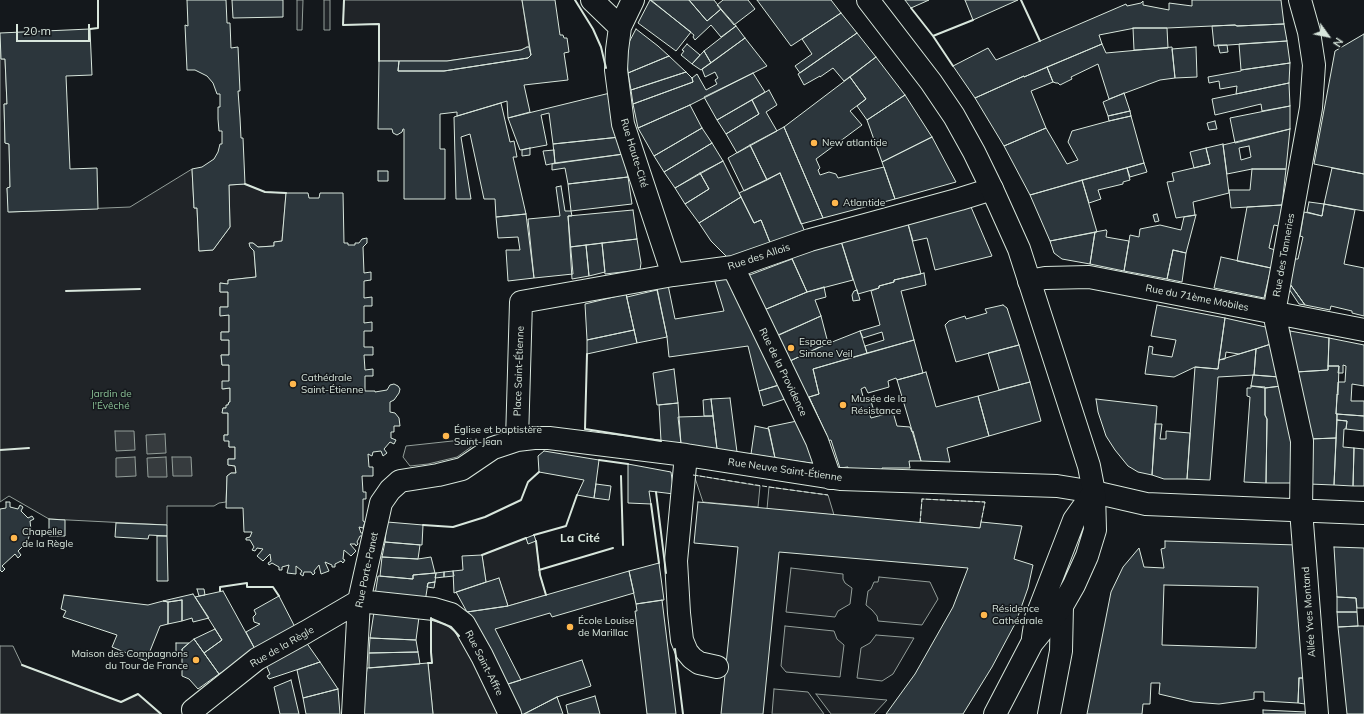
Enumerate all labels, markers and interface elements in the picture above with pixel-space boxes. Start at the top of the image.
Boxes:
scale bar [18,16,92,42]
north arrow [1308,16,1348,56]
text: 20 m [23,23,51,38]
text: N [1330,35,1346,50]
street label: Rue Haute-Cité [618,117,650,189]
place label: New atlantide [822,137,887,149]
marker: New atlantide [809,138,819,148]
place label: Atlantide [843,197,885,209]
marker: Atlantide [830,198,840,208]
street label: Rue des Tanneries [1271,212,1297,298]
street label: Rue des Allois [726,241,792,273]
street label: Rue du 71ème Mobiles [1144,282,1250,314]
street label: Place Saint-Étienne [511,326,527,416]
street label: Rue de la Providence [756,326,810,418]
place label: Espace Simone Veil [799,336,853,360]
marker: Espace Simone Veil [786,343,796,353]
place label: Cathédrale Saint-Étienne [301,372,363,396]
marker: Cathédrale Saint-Étienne [288,379,298,389]
park label: Jardin de l'Évêché [90,388,132,412]
place label: Musée de la Résistance [851,393,906,416]
marker: Musée de la Résistance [838,400,848,410]
place label: Église et baptistère Saint-Jean [454,424,542,448]
marker: Église et baptistère Saint-Jean [441,431,451,441]
street label: Rue Neuve Saint-Étienne [727,456,843,484]
place label: Chapelle de la Règle [22,526,73,550]
street label: Rue Porte-Panet [353,531,381,609]
district label: La Cité [560,531,600,545]
marker: Chapelle de la Règle [9,533,19,543]
street label: Allée Yves Montand [1300,566,1318,658]
place label: Résidence Cathédrale [992,603,1043,626]
marker: Résidence Cathédrale [979,610,989,620]
place label: École Louise de Marillac [578,615,634,638]
marker: École Louise de Marillac [565,622,575,632]
street label: Rue de la Règle [248,624,316,670]
street label: Rue Saint-Affre [462,628,506,698]
place label: Maison des Compagnons du Tour de France [71,648,188,672]
marker: Maison des Compagnons du Tour de France [191,655,201,665]

